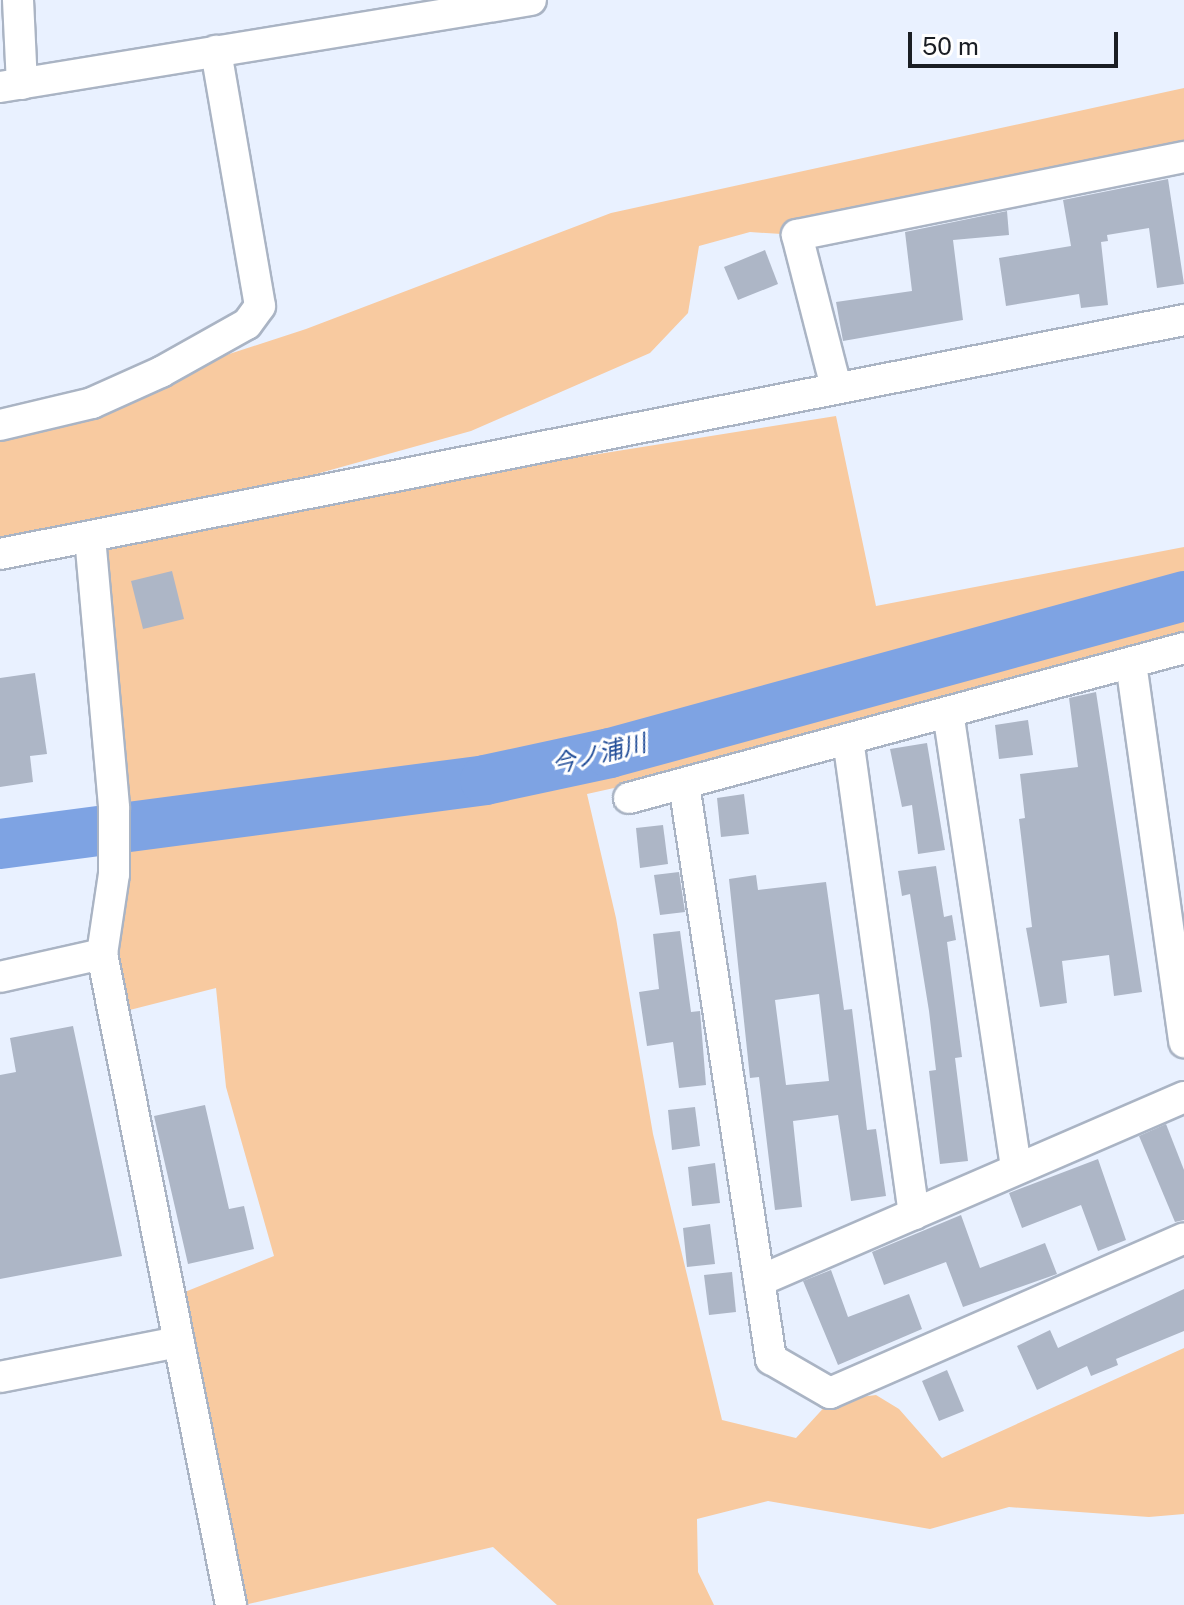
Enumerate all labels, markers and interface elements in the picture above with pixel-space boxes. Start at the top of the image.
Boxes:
scale bar [912,16,1122,66]
text: 50 m [922,32,979,60]
water label: 今ノ浦川 [549,728,649,780]

